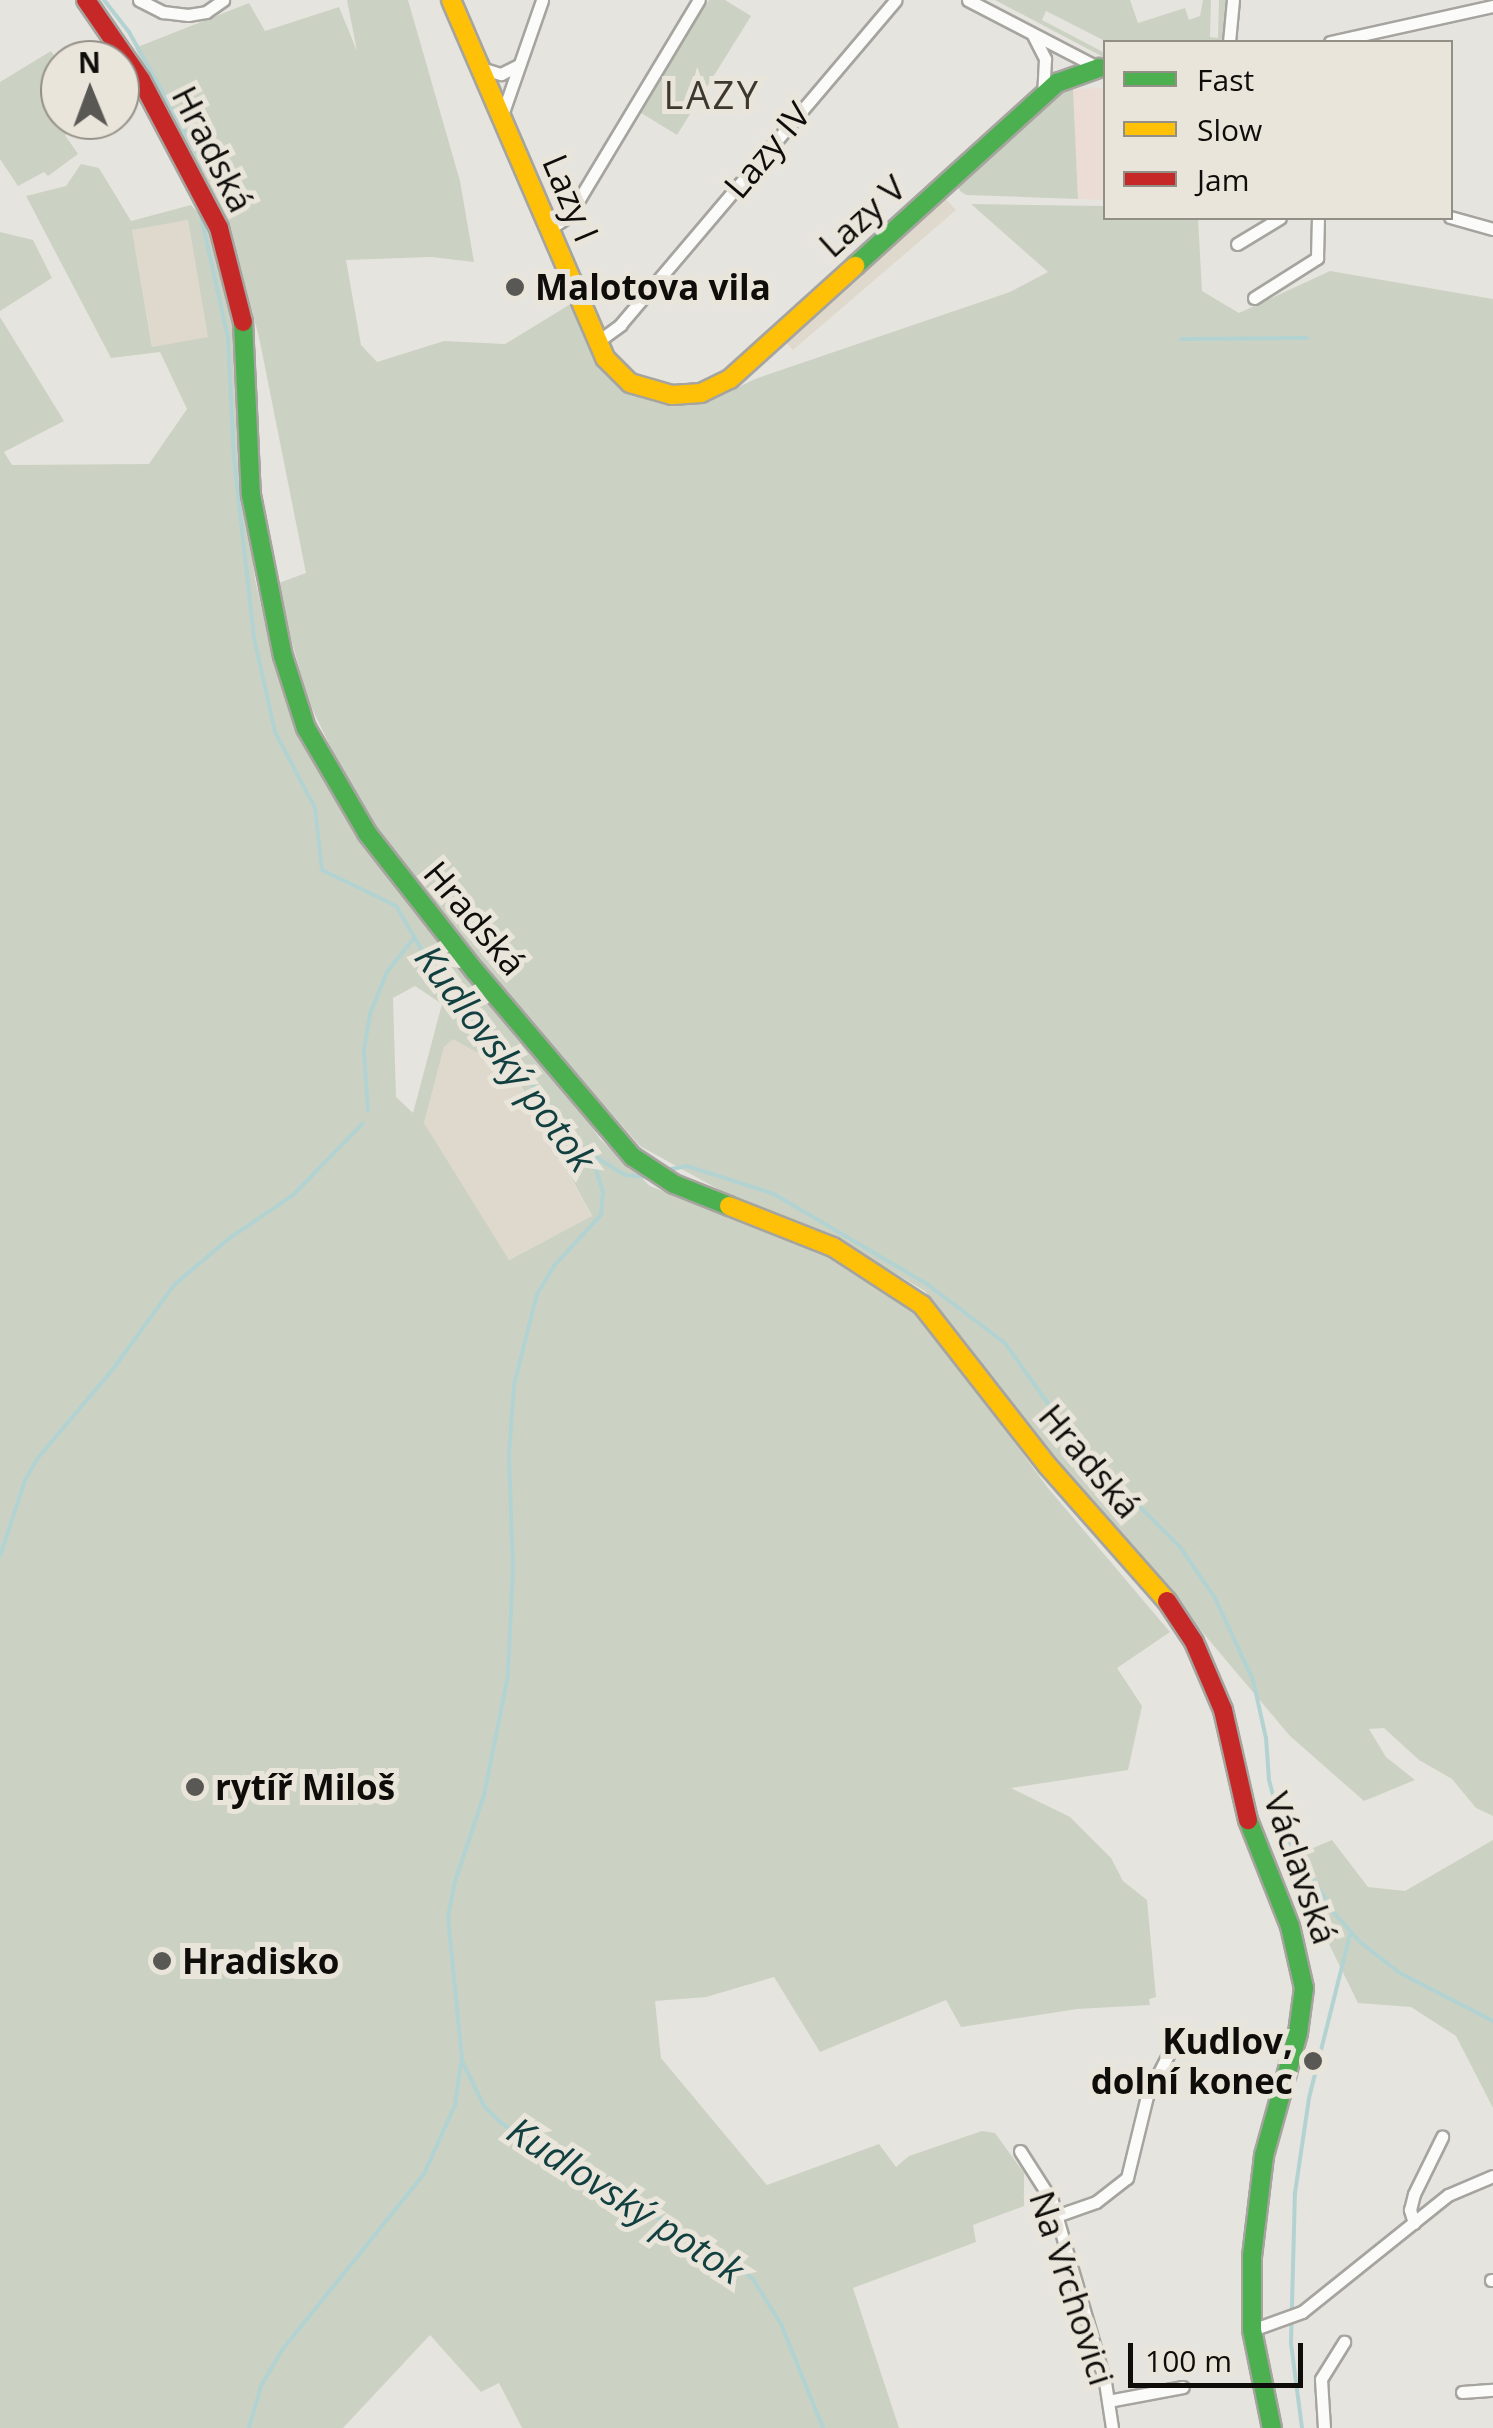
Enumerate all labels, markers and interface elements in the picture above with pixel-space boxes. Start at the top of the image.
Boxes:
north arrow [40,40,140,140]
legend [1103,40,1453,220]
text: N [78,43,101,81]
text: Fast [1197,59,1254,100]
district label: LAZY [664,72,760,118]
street label: Hradská [164,79,262,219]
street label: Lazy IV [715,94,819,206]
text: Slow [1197,109,1262,150]
street label: Lazy I [534,148,608,248]
text: Jam [1197,159,1250,200]
street label: Lazy V [810,166,914,266]
place label: Malotova vila [535,266,771,308]
marker: Malotova vila [504,276,526,298]
street label: Hradská [415,853,535,983]
water label: Kudlovský potok [406,936,606,1180]
street label: Hradská [1030,1396,1150,1526]
place label: rytíř Miloš [215,1766,395,1808]
marker: rytíř Miloš [184,1776,206,1798]
street label: Václavská [1256,1787,1346,1949]
place label: Hradisko [182,1940,339,1982]
marker: Hradisko [151,1950,173,1972]
place label: Kudlov, dolní konec [1091,2020,1293,2102]
marker: Kudlov, dolní konec [1302,2050,1324,2072]
water label: Kudlovský potok [500,2107,752,2293]
street label: Na Vrchovici [1021,2186,1123,2390]
scale bar [1133,2323,1308,2385]
text: 100 m [1145,2340,1232,2381]

